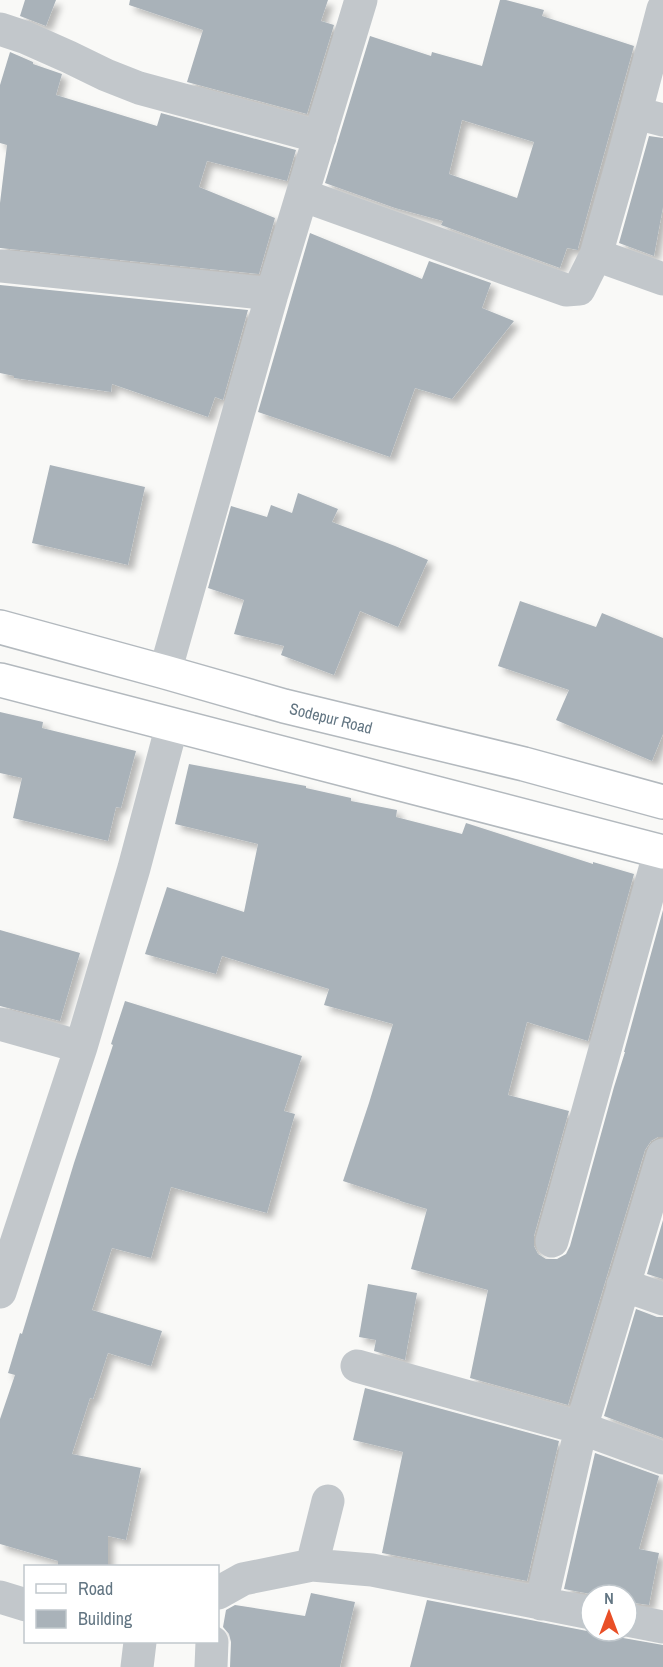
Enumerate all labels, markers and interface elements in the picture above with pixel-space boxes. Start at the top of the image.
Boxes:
street label: Sodepur Road [287,697,375,739]
legend [24,1565,219,1643]
text: Road [78,1576,113,1601]
north arrow [579,1583,639,1643]
text: N [604,1587,614,1609]
text: Building [78,1606,133,1631]

